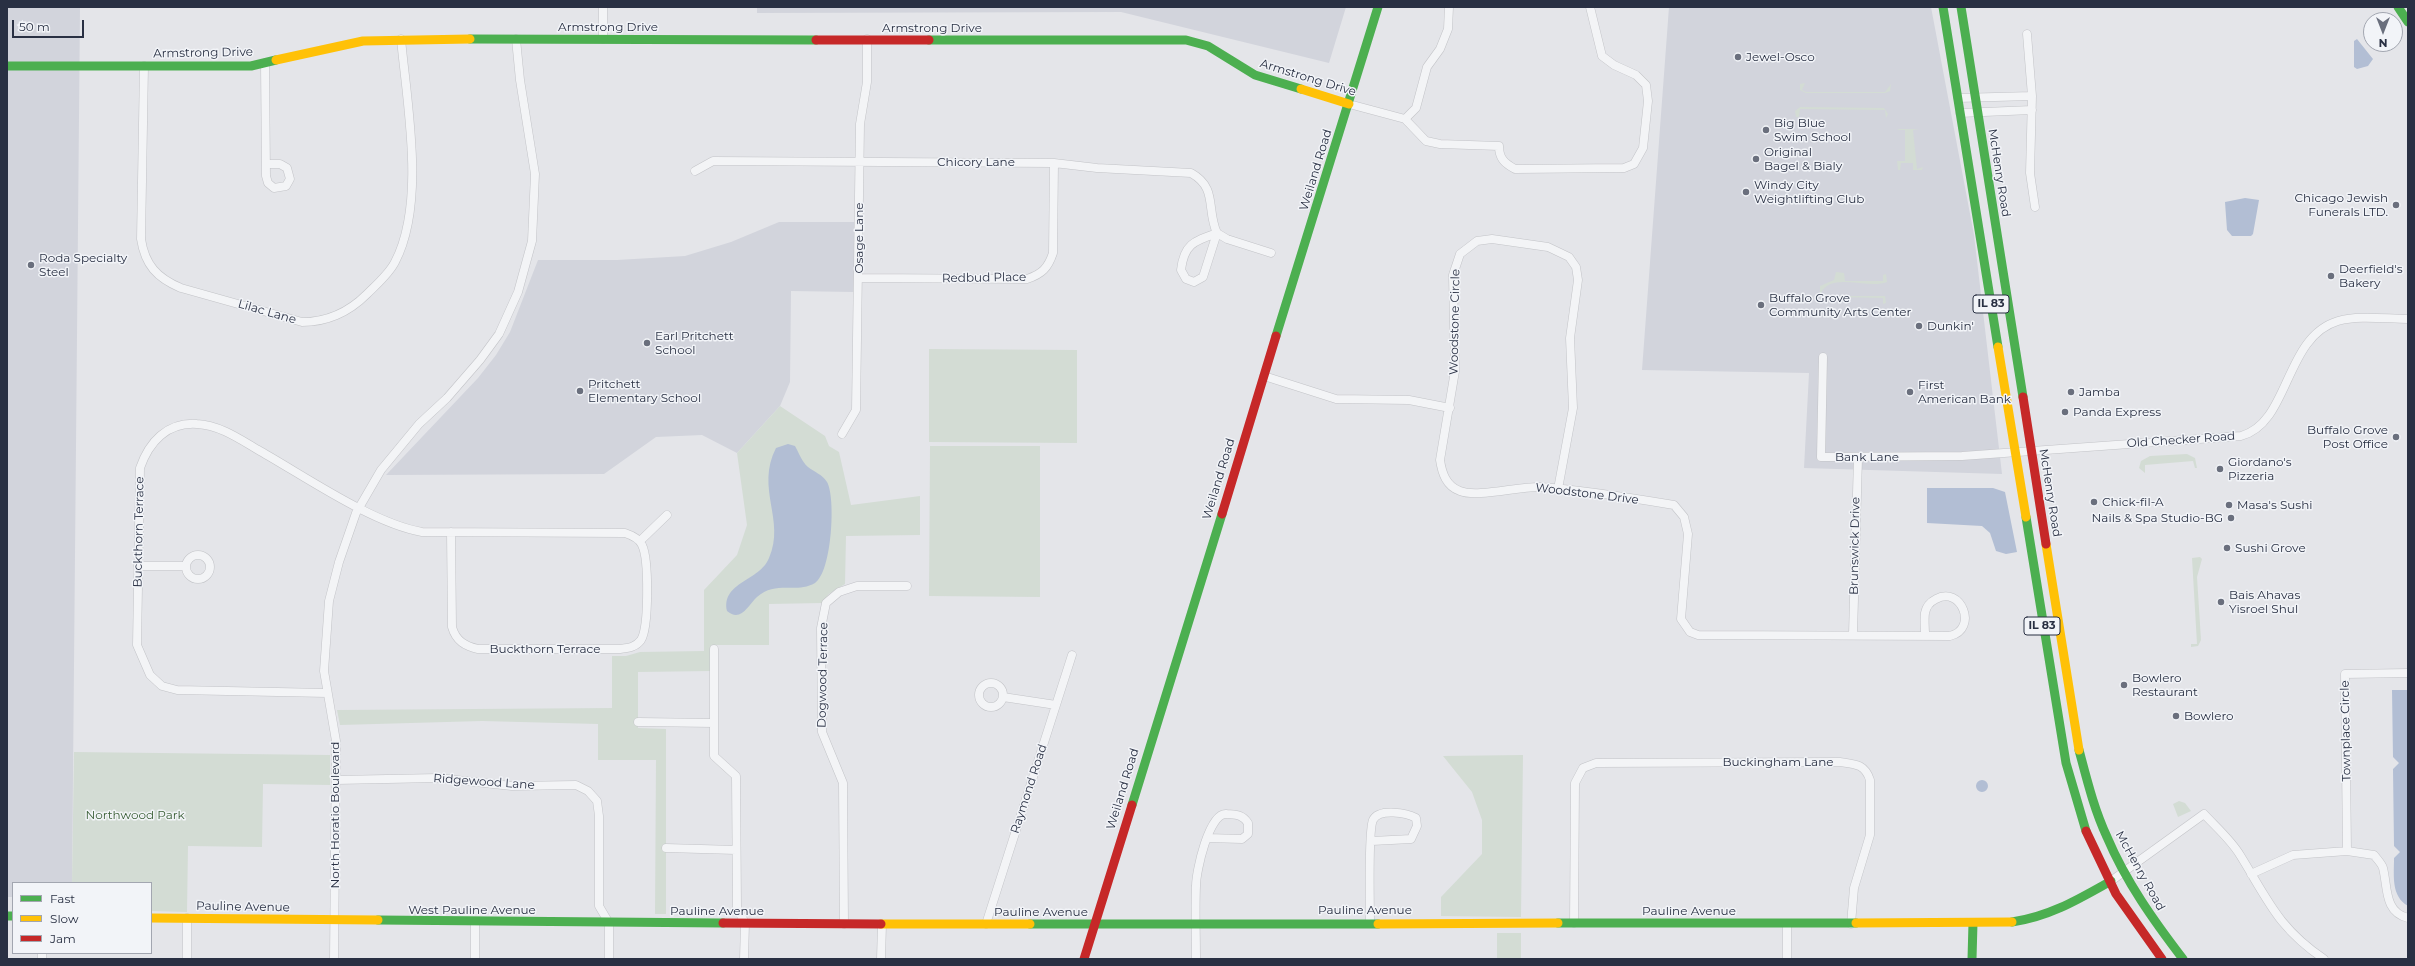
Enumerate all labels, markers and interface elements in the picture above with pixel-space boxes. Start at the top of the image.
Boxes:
scale bar [14,12,86,38]
north arrow [2363,12,2403,52]
text: 50 m [19,19,50,34]
street label: Armstrong Drive [558,20,658,34]
street label: Armstrong Drive [882,21,982,35]
text: N [2379,36,2387,50]
street label: Armstrong Drive [153,45,253,61]
place label: Jewel-Osco [1746,50,1815,64]
marker: Jewel-Osco [1733,52,1743,62]
street label: Armstrong Drive [1258,57,1358,99]
place label: Big Blue Swim School [1774,116,1851,144]
marker: Big Blue Swim School [1761,125,1771,135]
street label: Weiland Road [1297,128,1335,212]
street label: McHenry Road [1985,128,2013,218]
place label: Original Bagel & Bialy [1764,145,1842,173]
marker: Original Bagel & Bialy [1751,154,1761,164]
street label: Chicory Lane [937,155,1015,169]
place label: Windy City Weightlifting Club [1754,178,1864,206]
marker: Windy City Weightlifting Club [1741,187,1751,197]
place label: Chicago Jewish Funerals LTD. [2295,191,2388,219]
marker: Chicago Jewish Funerals LTD. [2391,200,2401,210]
street label: Osage Lane [852,202,866,274]
place label: Roda Specialty Steel [39,251,127,279]
marker: Roda Specialty Steel [26,260,36,270]
place label: Deerfield's Bakery [2339,262,2403,290]
street label: Woodstone Circle [1447,269,1463,375]
street label: Redbud Place [942,270,1026,286]
marker: Deerfield's Bakery [2326,271,2336,281]
place label: Buffalo Grove Community Arts Center [1769,291,1911,319]
road number: IL 83 [1973,295,2009,313]
street label: Lilac Lane [236,297,298,327]
marker: Buffalo Grove Community Arts Center [1756,300,1766,310]
place label: Dunkin' [1927,319,1974,333]
marker: Dunkin' [1914,321,1924,331]
place label: Earl Pritchett School [655,329,734,357]
marker: Earl Pritchett School [642,338,652,348]
place label: Pritchett Elementary School [588,377,701,405]
place label: First American Bank [1918,378,2011,406]
place label: Jamba [2079,385,2120,399]
marker: Pritchett Elementary School [575,386,585,396]
marker: First American Bank [1905,387,1915,397]
marker: Jamba [2066,387,2076,397]
place label: Panda Express [2073,405,2161,419]
marker: Panda Express [2060,407,2070,417]
place label: Buffalo Grove Post Office [2307,423,2388,451]
street label: Old Checker Road [2126,429,2236,451]
marker: Buffalo Grove Post Office [2391,432,2401,442]
street label: Weiland Road [1200,437,1238,521]
street label: McHenry Road [2036,448,2064,538]
street label: Bank Lane [1835,450,1899,464]
place label: Giordano's Pizzeria [2228,455,2292,483]
marker: Giordano's Pizzeria [2215,464,2225,474]
street label: Buckthorn Terrace [131,476,147,588]
street label: Woodstone Drive [1535,481,1639,507]
place label: Chick-fil-A [2102,495,2164,509]
street label: Brunswick Drive [1847,497,1863,595]
marker: Chick-fil-A [2089,497,2099,507]
place label: Masa's Sushi [2237,498,2313,512]
marker: Masa's Sushi [2224,500,2234,510]
place label: Nails & Spa Studio-BG [2092,511,2223,525]
marker: Nails & Spa Studio-BG [2226,513,2236,523]
place label: Sushi Grove [2235,541,2306,555]
marker: Sushi Grove [2222,543,2232,553]
place label: Bais Ahavas Yisroel Shul [2229,588,2300,616]
marker: Bais Ahavas Yisroel Shul [2216,597,2226,607]
road number: IL 83 [2024,617,2060,635]
street label: Dogwood Terrace [815,622,831,728]
street label: Buckthorn Terrace [490,642,600,656]
place label: Bowlero Restaurant [2132,671,2198,699]
marker: Bowlero Restaurant [2119,680,2129,690]
street label: Townplace Circle [2338,680,2354,782]
place label: Bowlero [2184,709,2234,723]
marker: Bowlero [2171,711,2181,721]
street label: North Horatio Boulevard [328,742,342,888]
street label: Raymond Road [1008,743,1050,835]
street label: Weiland Road [1104,747,1142,831]
street label: Buckingham Lane [1722,755,1834,769]
street label: Ridgewood Lane [433,771,535,793]
park label: Northwood Park [85,808,185,822]
street label: McHenry Road [2112,829,2168,913]
legend [12,882,152,954]
text: Fast [50,891,75,906]
street label: Pauline Avenue [196,899,290,915]
street label: West Pauline Avenue [408,903,536,917]
street label: Pauline Avenue [1318,903,1412,917]
street label: Pauline Avenue [670,904,764,918]
street label: Pauline Avenue [1642,904,1736,918]
street label: Pauline Avenue [994,905,1088,919]
text: Slow [50,911,79,926]
text: Jam [50,931,76,946]

